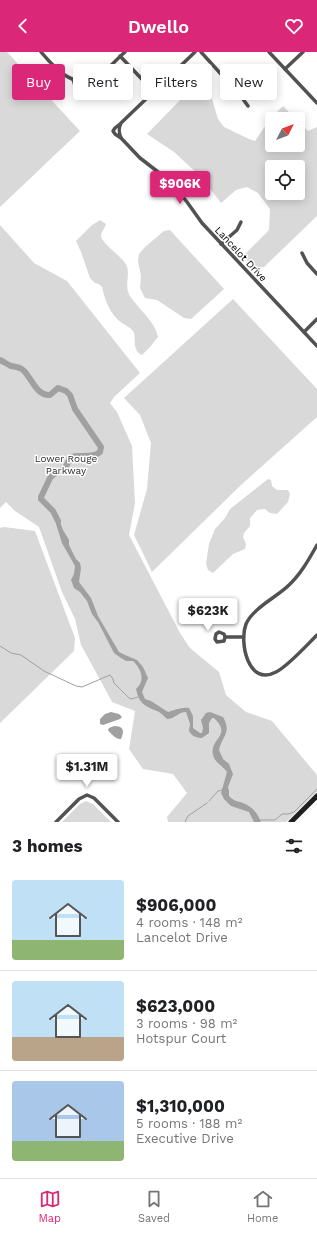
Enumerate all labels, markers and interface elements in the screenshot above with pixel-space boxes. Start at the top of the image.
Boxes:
icon: back [12,15,34,37]
icon: heart [283,15,305,37]
text: Dwello [128,16,189,37]
chip: Buy [12,64,65,100]
chip: Rent [73,64,133,100]
chip: Filters [141,64,212,100]
chip: New [220,64,277,100]
north arrow [265,112,305,152]
map controls [265,112,305,200]
button: locate [265,160,305,200]
pin: $906K [152,171,208,205]
text: $906K [159,176,201,191]
street label: Lancelot Drive [213,224,269,284]
park label: Lower Rouge Parkway [35,453,98,476]
pin: $623K [180,598,236,632]
text: $623K [188,603,228,618]
pin: $1.31M [54,754,120,788]
text: $1.31M [66,759,108,774]
icon: filters [283,835,305,857]
text: 3 homes [12,836,83,856]
text: $906,000 [136,895,216,915]
icon: home [44,896,92,944]
text: 4 rooms · 148 m² [136,915,242,930]
text: Lancelot Drive [136,930,228,945]
text: $623,000 [136,996,215,1016]
icon: home [44,997,92,1045]
text: 3 rooms · 98 m² [136,1016,237,1031]
text: Hotspur Court [136,1031,226,1046]
text: $1,310,000 [136,1096,225,1116]
icon: home [44,1097,92,1145]
text: 5 rooms · 188 m² [136,1116,242,1131]
text: Executive Drive [136,1131,234,1146]
tab: Map [39,1188,61,1225]
tab: Saved [138,1188,170,1225]
tab: Home [247,1188,278,1225]

